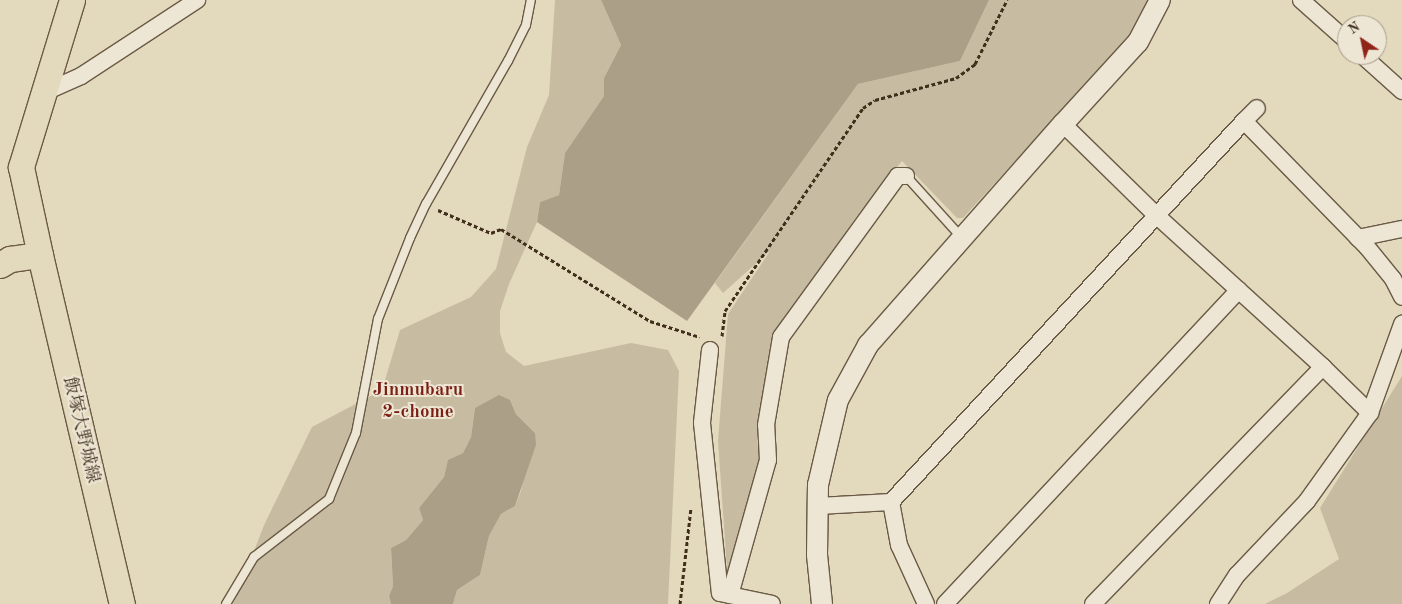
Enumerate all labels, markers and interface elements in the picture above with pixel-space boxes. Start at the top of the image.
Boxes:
north arrow [1337,15,1387,65]
text: N [1346,20,1363,37]
street label: 飯塚大野城線 [58,375,104,485]
district label: Jinmubaru 2-chome [373,380,463,424]

